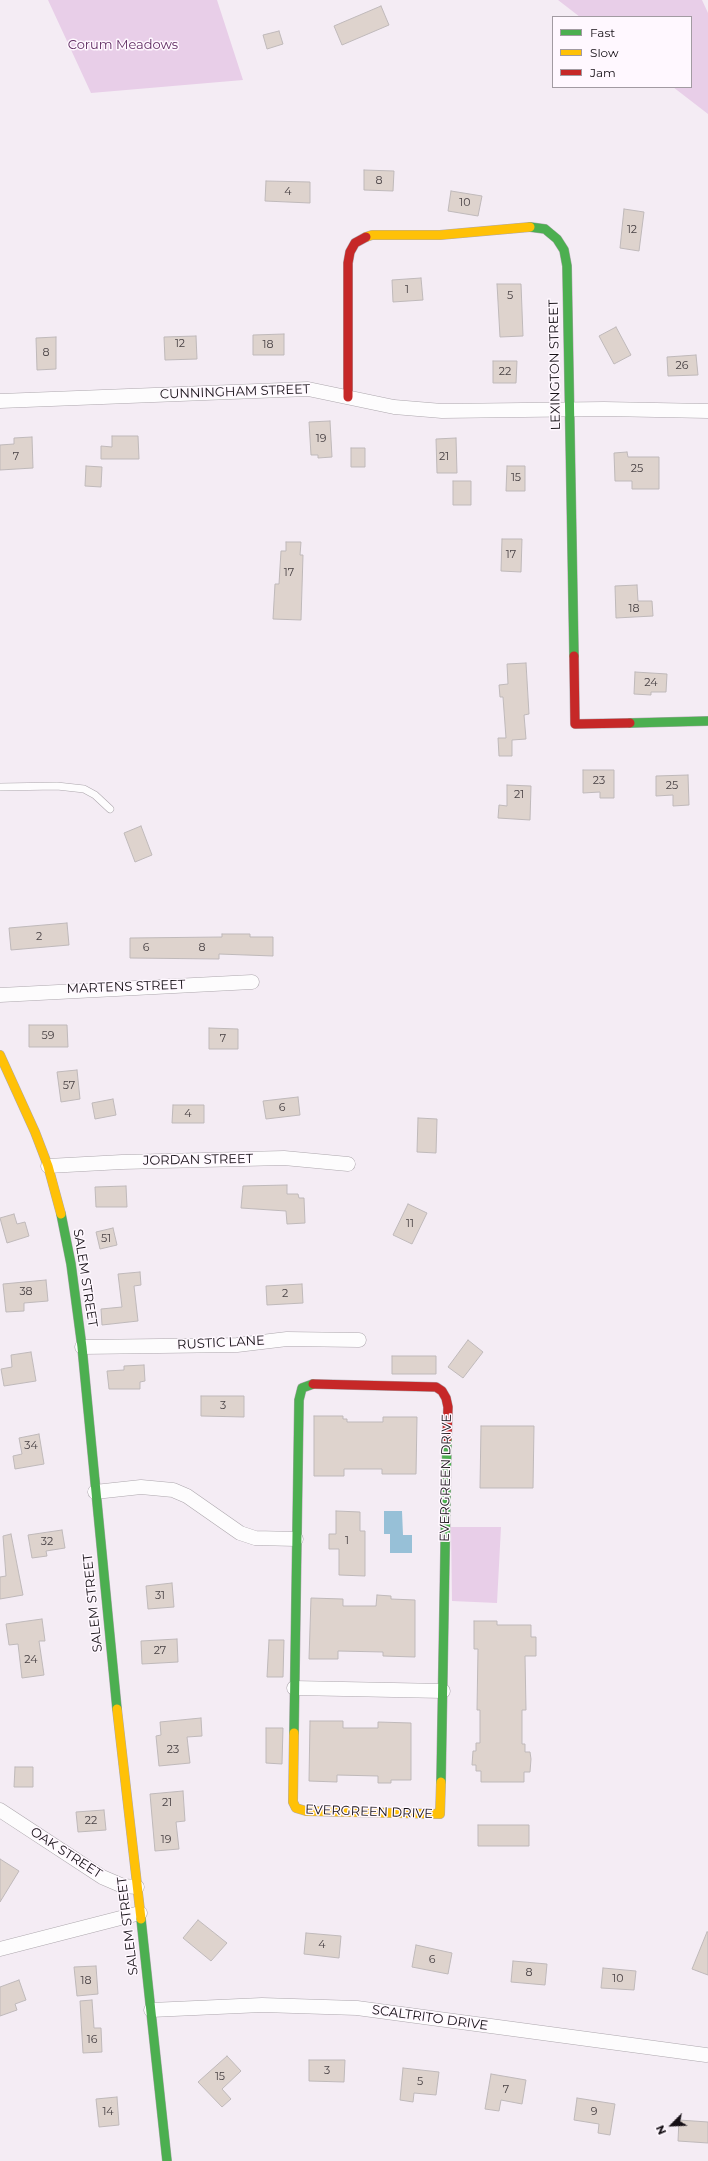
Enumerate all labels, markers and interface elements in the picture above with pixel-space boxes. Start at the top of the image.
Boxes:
legend [552,16,692,88]
text: Fast [590,25,615,40]
park label: Corum Meadows [68,37,178,53]
text: Slow [590,45,619,60]
text: Jam [590,65,616,80]
house number: 8 [375,174,383,188]
house number: 4 [284,185,292,199]
house number: 10 [459,196,471,210]
house number: 12 [627,223,637,237]
house number: 1 [405,283,409,297]
house number: 5 [507,289,513,303]
street label: LEXINGTON STREET [546,299,564,431]
house number: 12 [175,337,185,351]
house number: 18 [263,338,273,352]
house number: 8 [42,346,50,360]
house number: 26 [676,359,688,373]
house number: 22 [499,365,511,379]
street label: CUNNINGHAM STREET [160,382,310,402]
house number: 19 [316,432,326,446]
house number: 7 [13,450,19,464]
house number: 21 [439,450,449,464]
house number: 25 [631,462,643,476]
house number: 15 [511,471,521,485]
house number: 17 [506,548,516,562]
house number: 17 [284,566,294,580]
house number: 18 [629,602,639,616]
house number: 24 [644,676,658,690]
house number: 23 [593,774,605,788]
house number: 25 [666,779,678,793]
house number: 21 [514,788,524,802]
house number: 2 [36,930,42,944]
house number: 6 [143,941,149,955]
house number: 8 [198,941,206,955]
street label: MARTENS STREET [66,977,186,997]
house number: 59 [42,1029,54,1043]
house number: 7 [220,1032,226,1046]
house number: 57 [63,1079,75,1093]
house number: 6 [279,1101,285,1115]
house number: 4 [184,1107,192,1121]
street label: JORDAN STREET [143,1151,253,1169]
house number: 11 [406,1217,414,1231]
street label: SALEM STREET [70,1228,100,1328]
house number: 51 [101,1232,111,1246]
house number: 38 [19,1285,33,1299]
house number: 2 [282,1287,288,1301]
street label: RUSTIC LANE [177,1333,265,1353]
house number: 3 [220,1399,226,1413]
street label: EVERGREEN DRIVE [437,1414,455,1542]
house number: 34 [24,1439,38,1453]
house number: 1 [345,1534,349,1548]
house number: 32 [41,1535,53,1549]
street label: SALEM STREET [80,1553,106,1653]
house number: 31 [155,1589,165,1603]
house number: 27 [154,1644,166,1658]
house number: 24 [24,1653,38,1667]
house number: 23 [167,1743,179,1757]
house number: 21 [162,1796,172,1810]
street label: EVERGREEN DRIVE [305,1802,433,1822]
house number: 22 [85,1814,97,1828]
street label: OAK STREET [27,1824,105,1882]
house number: 19 [161,1833,171,1847]
street label: SALEM STREET [114,1876,142,1976]
house number: 4 [318,1938,326,1952]
house number: 6 [429,1953,435,1967]
house number: 8 [525,1966,533,1980]
house number: 10 [612,1972,624,1986]
house number: 18 [81,1974,91,1988]
street label: SCALTRITO DRIVE [371,2002,489,2034]
house number: 16 [87,2033,97,2047]
house number: 3 [324,2064,330,2078]
house number: 15 [215,2070,225,2084]
house number: 5 [417,2075,423,2089]
house number: 7 [503,2083,509,2097]
house number: 14 [102,2105,114,2119]
house number: 9 [591,2105,597,2119]
north arrow [652,2105,692,2145]
text: N [653,2123,669,2137]

